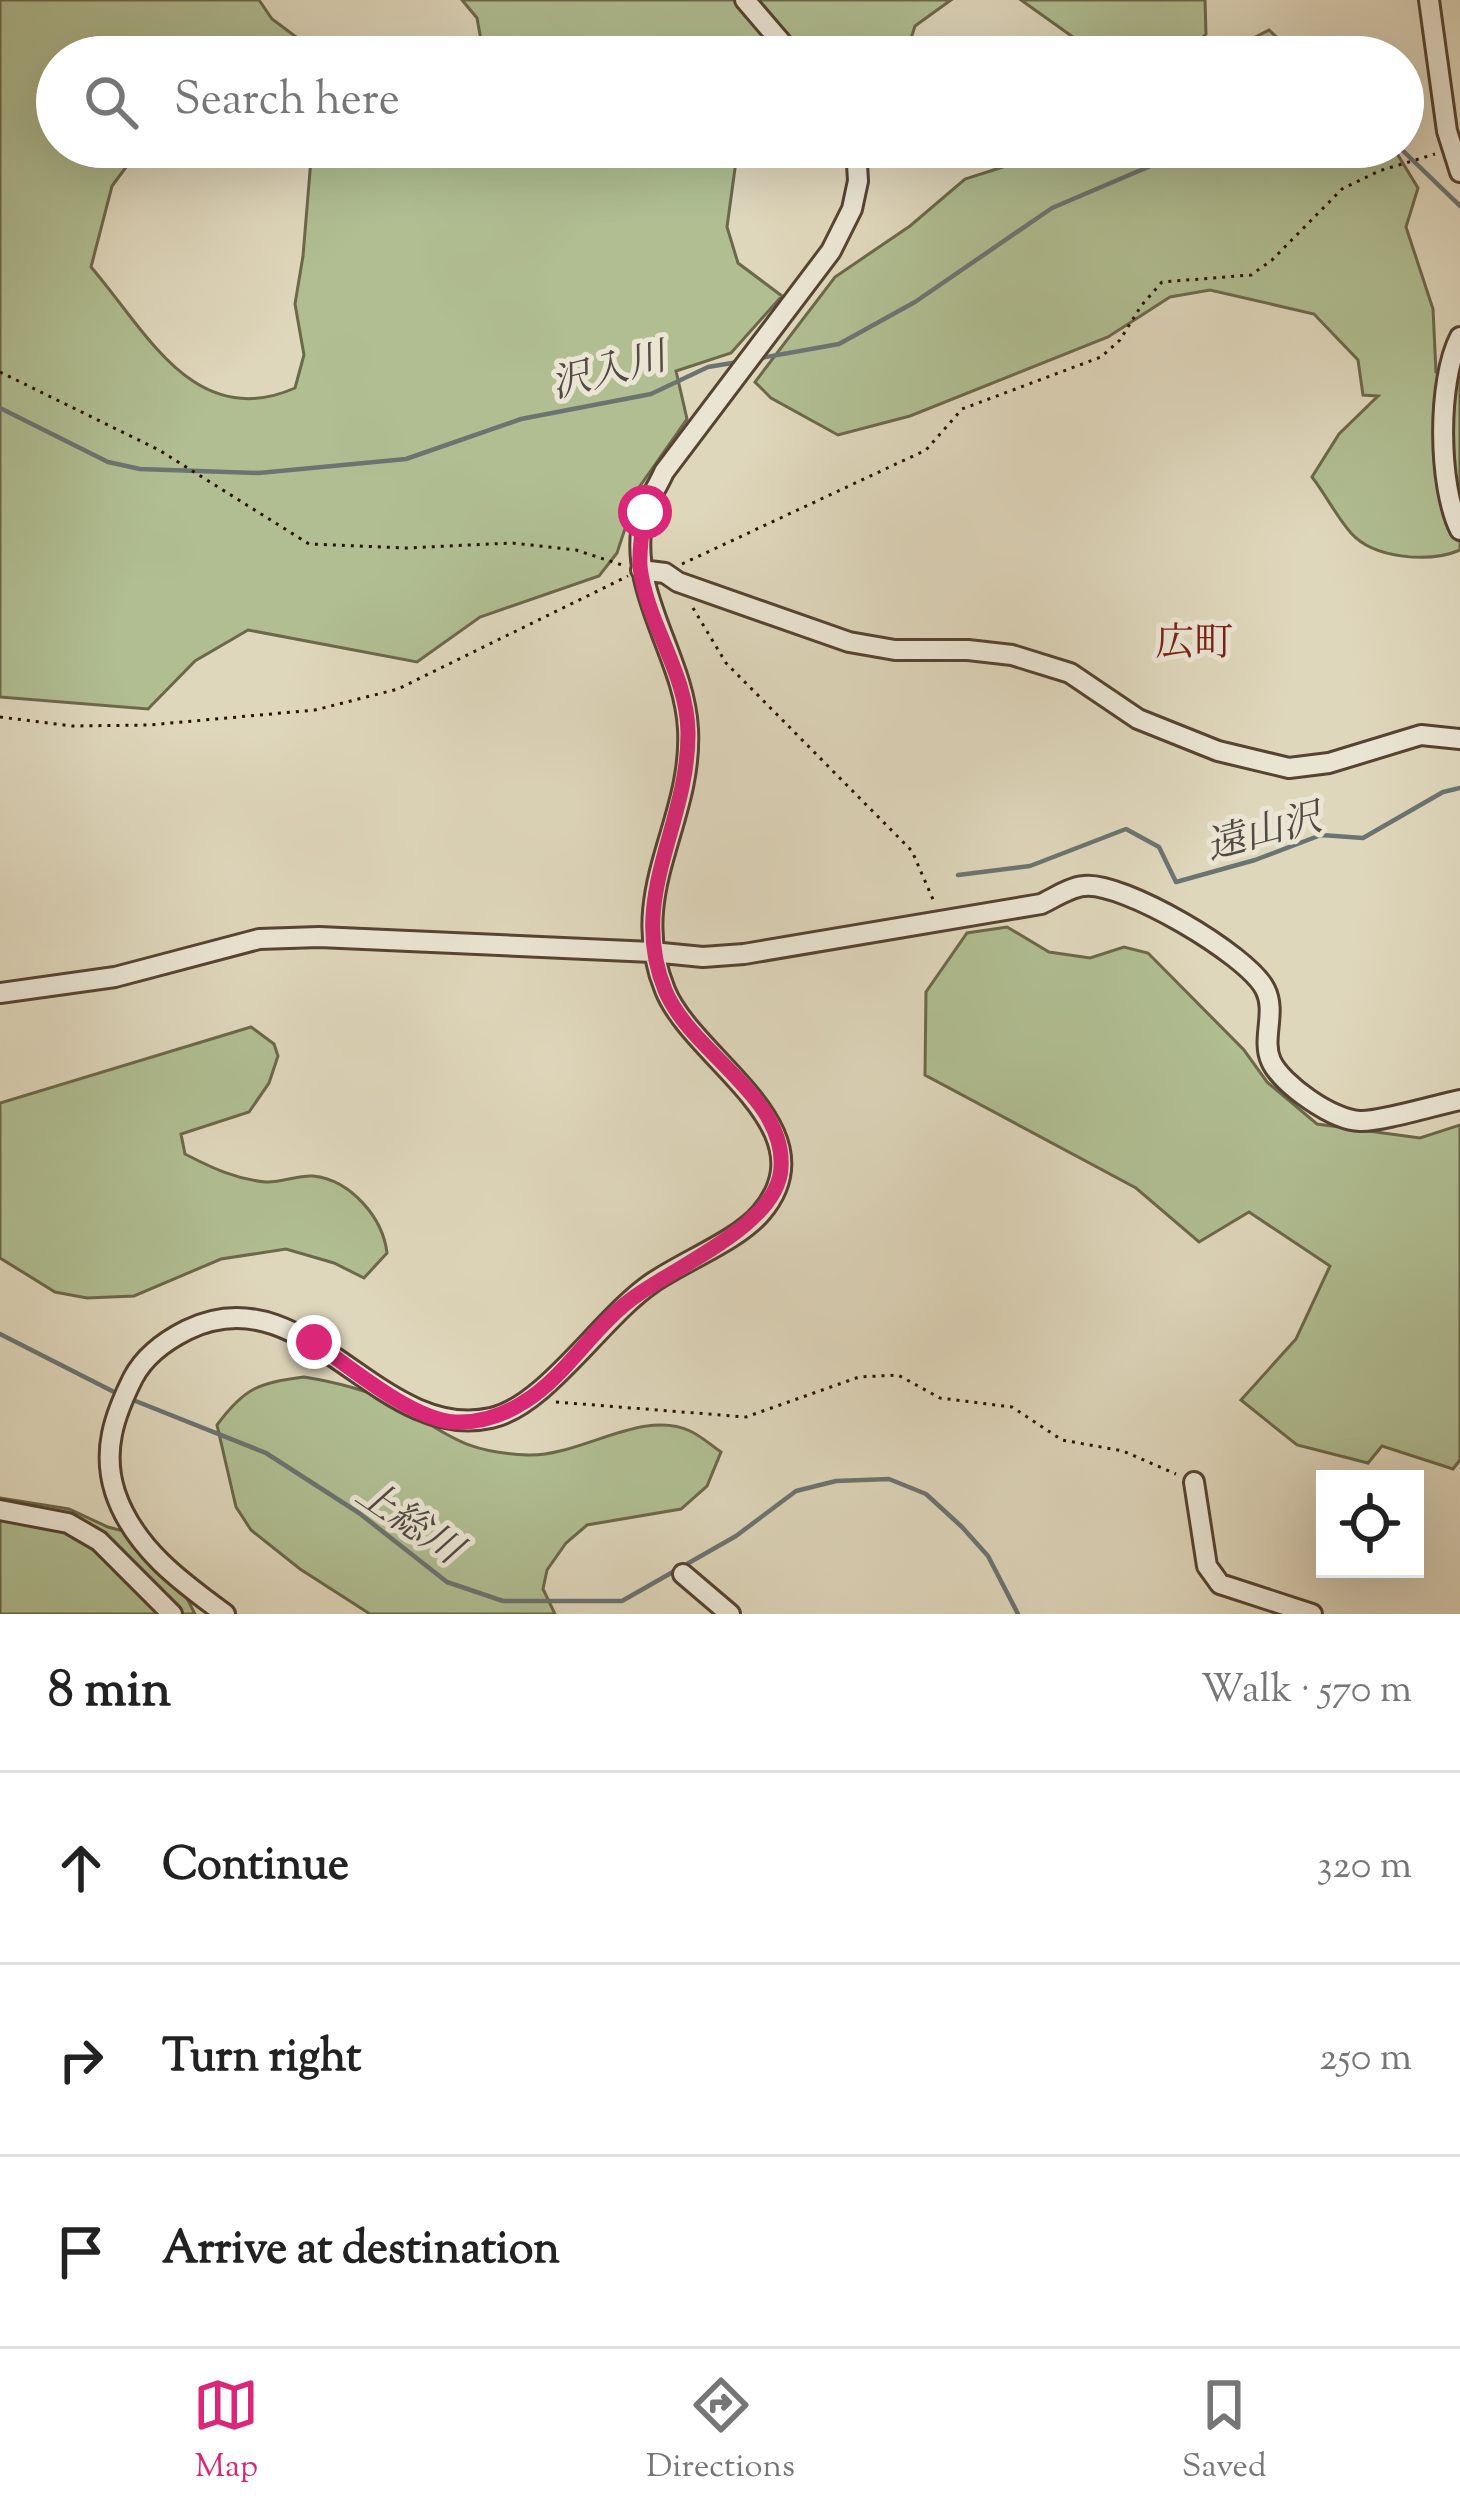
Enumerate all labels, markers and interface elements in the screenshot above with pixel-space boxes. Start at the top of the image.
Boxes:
search box [36,36,1424,168]
icon: search [78,69,144,135]
text: Search here [174,70,400,135]
water label: 沢入川 [546,331,677,416]
route start [618,485,672,539]
district label: 広町 [1155,618,1233,674]
water label: 遠山沢 [1201,792,1332,877]
route end [287,1315,341,1369]
water label: 上総川 [343,1468,475,1582]
map controls [1316,1470,1424,1578]
button: locate [1316,1470,1424,1578]
text: 8 min [48,1656,171,1729]
text: Walk · 570 m [1201,1664,1412,1720]
icon: ahead [48,1835,114,1901]
text: Continue [162,1835,349,1900]
text: 320 m [1317,1840,1412,1896]
icon: right [48,2027,114,2093]
text: Turn right [162,2027,361,2092]
text: 250 m [1319,2032,1412,2088]
icon: arrive [48,2219,114,2285]
text: Arrive at destination [162,2219,560,2284]
tab: Map [193,2372,259,2492]
tab: Directions [646,2372,795,2492]
tab: Saved [1182,2372,1267,2492]

